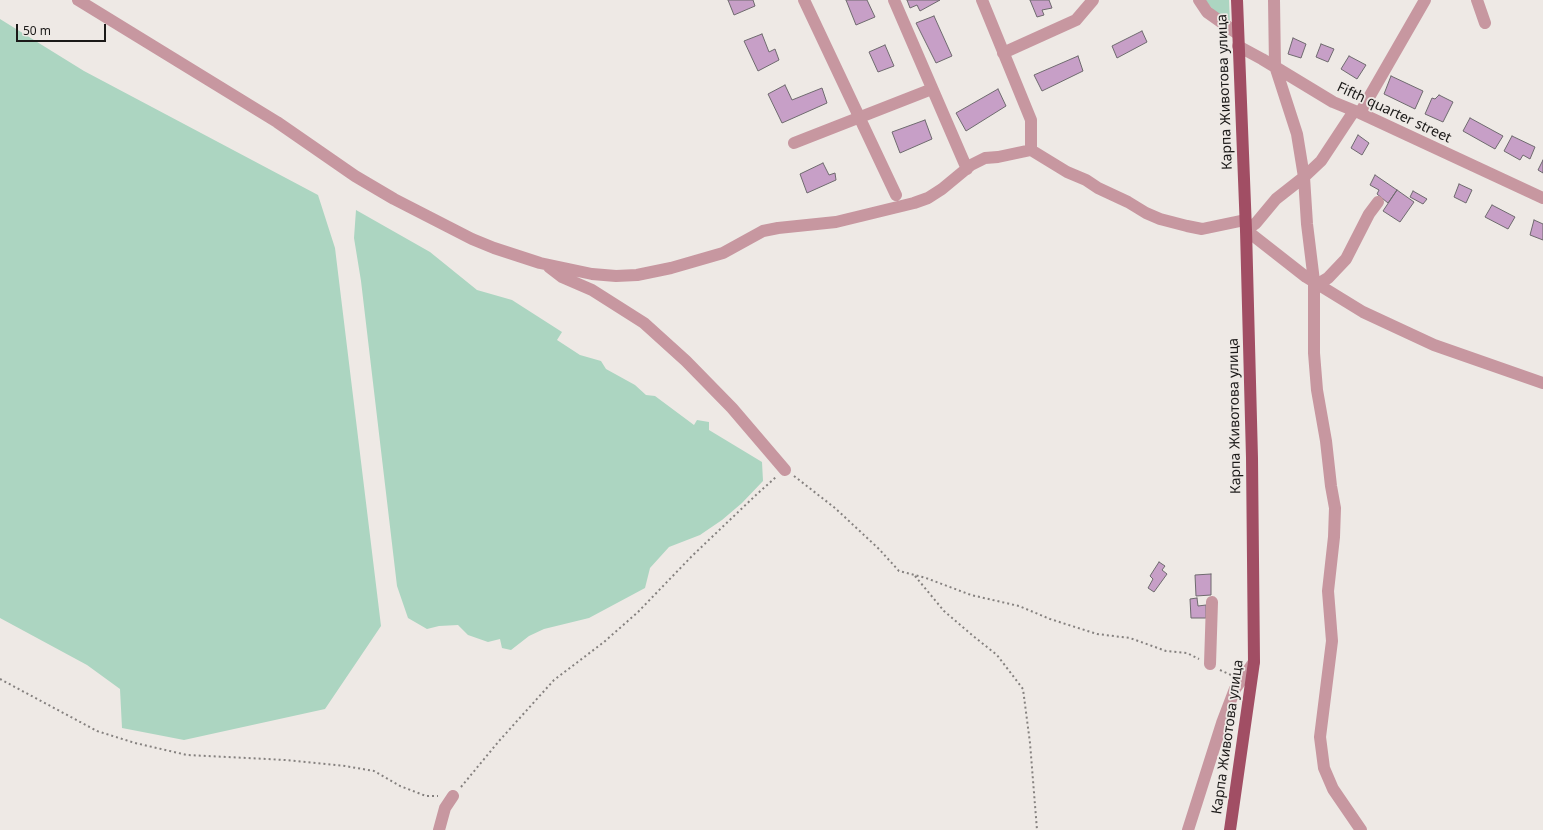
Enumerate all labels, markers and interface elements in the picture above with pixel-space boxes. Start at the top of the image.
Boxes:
street label: Карпа Животова улица [1214,14,1236,170]
scale bar [18,16,108,42]
text: 50 m [23,22,51,39]
street label: Fifth quarter street [1334,79,1454,147]
street label: Карпа Животова улица [1225,338,1245,494]
street label: Карпа Животова улица [1209,659,1247,815]

